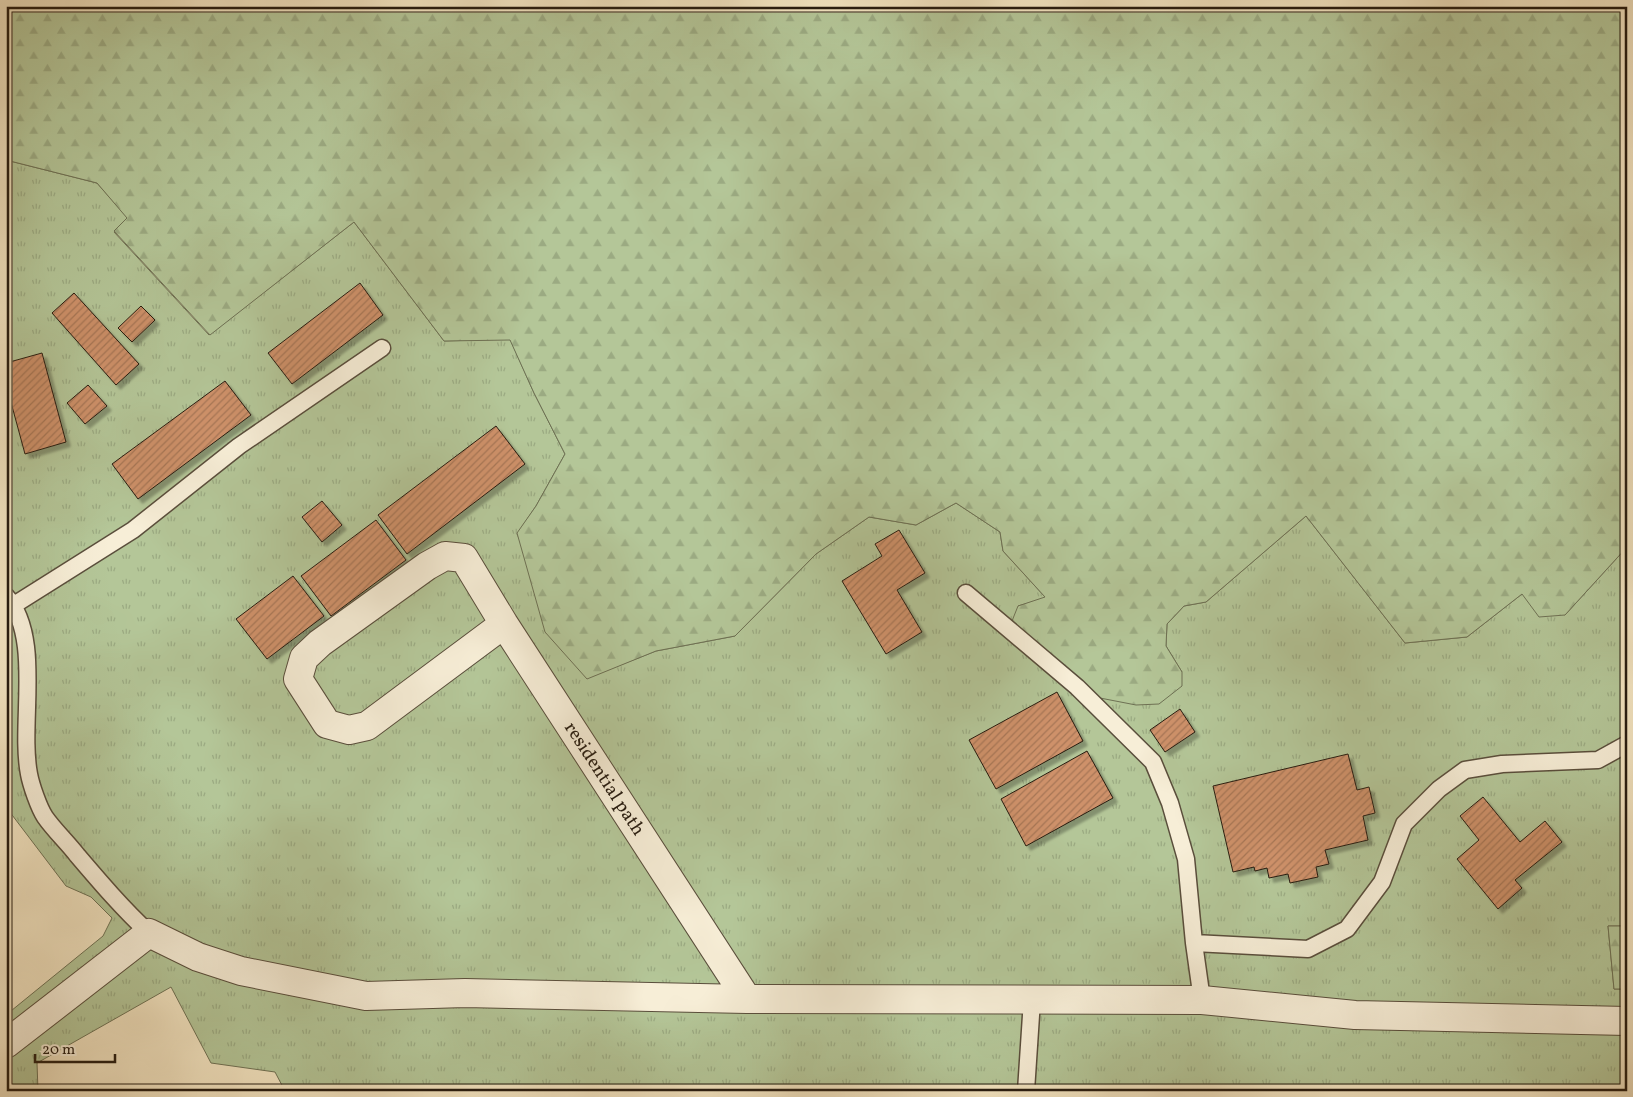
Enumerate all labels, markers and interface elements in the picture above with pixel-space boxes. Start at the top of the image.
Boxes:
street label: residential path [557,717,651,841]
scale bar [35,1032,115,1064]
text: 20 m [42,1040,75,1061]

